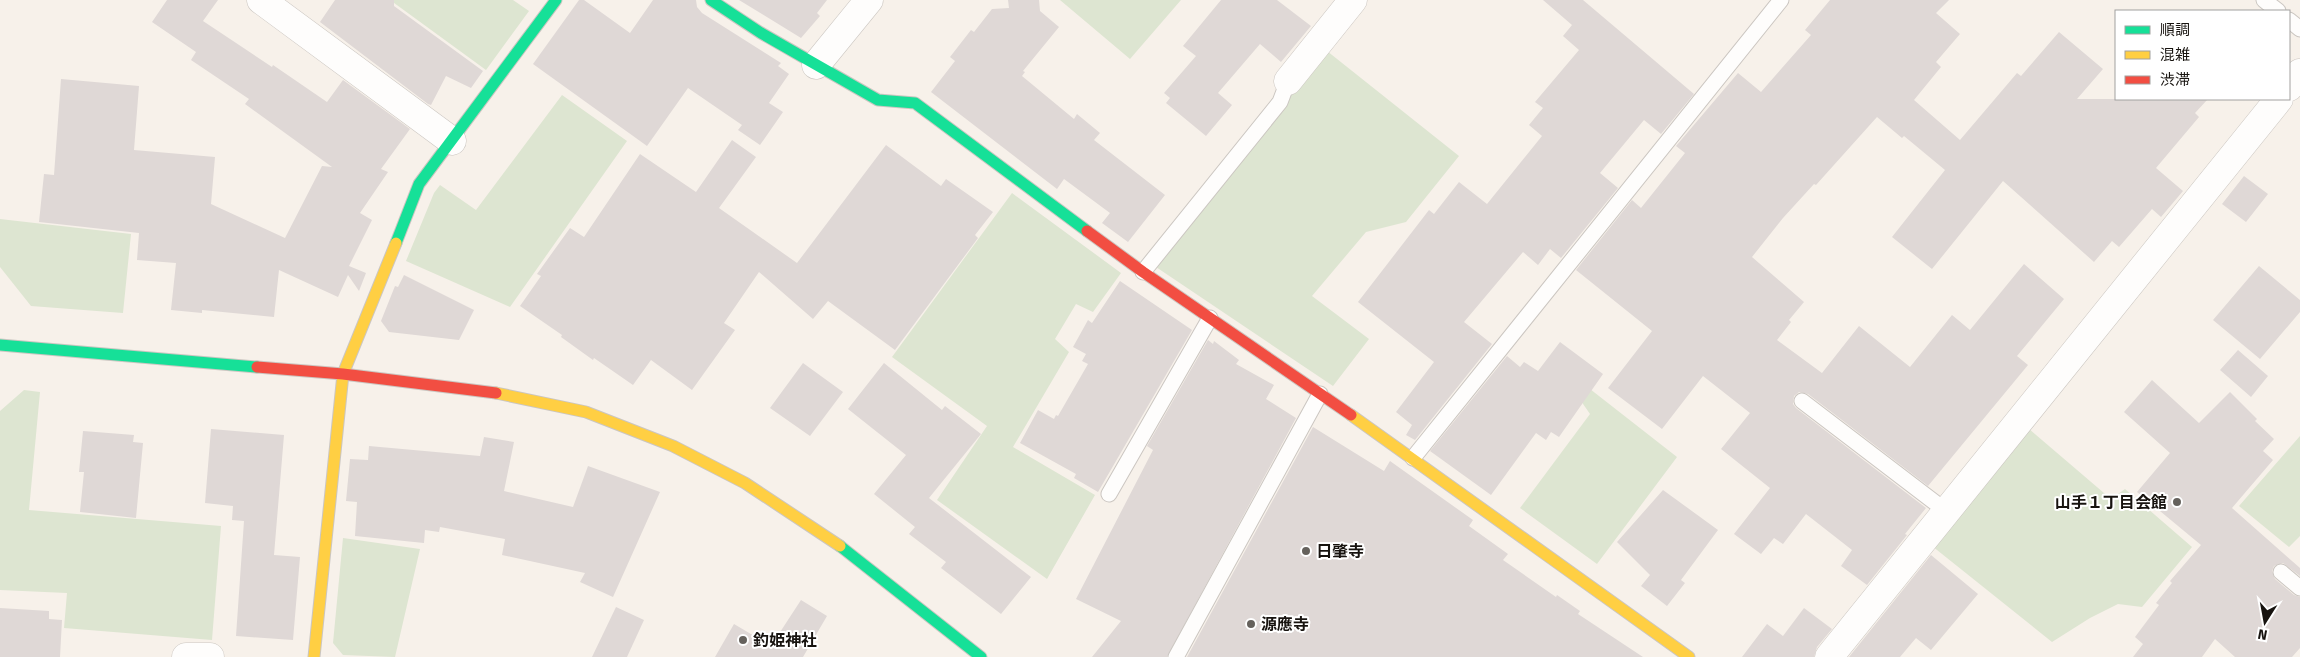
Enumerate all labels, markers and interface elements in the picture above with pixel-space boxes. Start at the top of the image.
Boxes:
legend [2115,10,2290,100]
text: 順調 [2160,21,2190,39]
text: 混雑 [2160,46,2190,64]
text: 渋滞 [2160,71,2190,89]
place label: 山手１丁目会館 [2055,493,2167,512]
marker: 山手１丁目会館 [2171,496,2183,508]
place label: 日肇寺 [1316,542,1364,561]
marker: 日肇寺 [1300,545,1312,557]
north arrow [2240,597,2290,647]
place label: 源應寺 [1261,615,1309,634]
marker: 源應寺 [1245,618,1257,630]
text: N [2256,625,2269,644]
place label: 釣姫神社 [753,631,817,650]
marker: 釣姫神社 [737,634,749,646]

